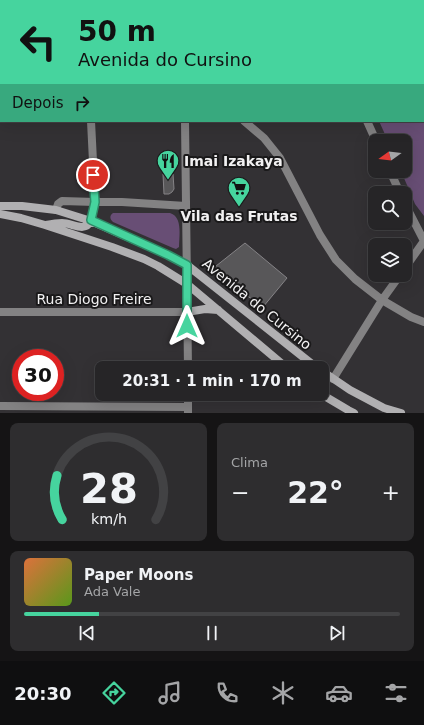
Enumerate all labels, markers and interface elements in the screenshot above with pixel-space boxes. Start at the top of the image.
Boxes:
text: 50 m [78,15,156,48]
icon: left [12,16,64,68]
text: Avenida do Cursino [78,49,252,70]
icon: right [71,92,93,114]
text: Depois [12,94,63,112]
north arrow [368,134,412,178]
map controls [368,134,412,282]
restaurant icon: Imai Izakaya [155,148,181,181]
place label: Imai Izakaya [184,153,283,169]
pin [76,158,110,192]
icon: arrive [82,164,104,186]
supermarket icon: Vila das Frutas [226,175,252,208]
button: search [368,186,412,230]
place label: Vila das Frutas [180,208,298,224]
button: layers [368,238,412,282]
street label: Avenida do Cursino [199,255,315,353]
street label: Rua Diogo Freire [36,291,152,307]
position arrow [166,305,208,347]
speed limit sign: 30 [12,349,64,401]
text: 20:31 · 1 min · 170 m [122,372,302,390]
text: Clima [231,455,268,470]
text: 28 [80,464,137,513]
text: 22° [287,475,344,510]
text: − [231,480,249,505]
text: + [382,480,400,505]
text: km/h [90,511,127,527]
text: Paper Moons [84,566,193,584]
text: Ada Vale [84,584,140,599]
icon: previous [76,622,98,644]
icon: pause [201,622,223,644]
icon: next [326,622,348,644]
icon: directions [100,679,128,707]
icon: music [156,679,184,707]
icon: phone [213,679,241,707]
icon: climate [269,679,297,707]
icon: car [325,679,353,707]
icon: filters [382,679,410,707]
text: 20:30 [14,683,71,704]

